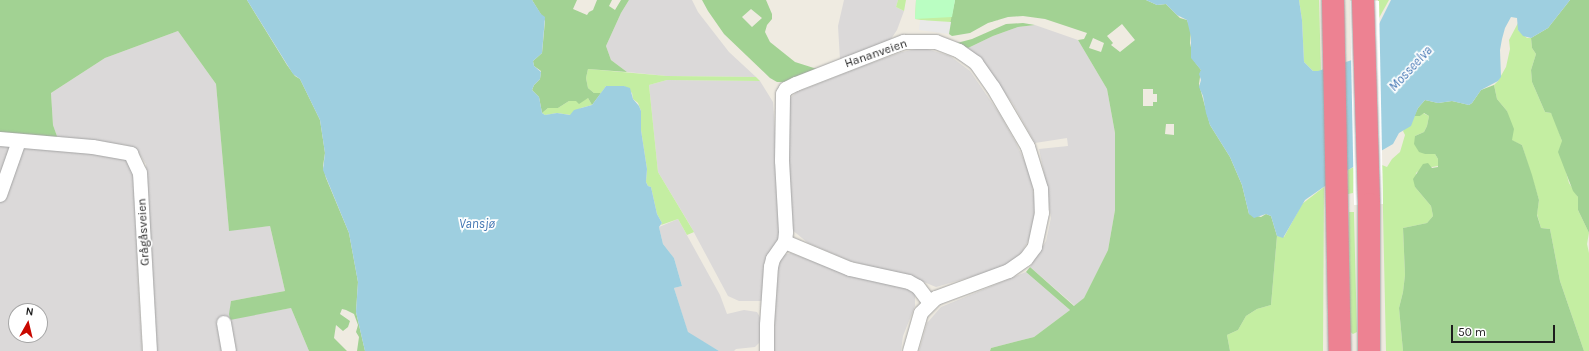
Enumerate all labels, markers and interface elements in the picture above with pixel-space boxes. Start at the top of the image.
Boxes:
street label: Hananveien [843,37,909,71]
water label: Mosseelva [1386,43,1436,95]
street label: Grågåsveien [135,198,153,266]
water label: Vansjø [459,216,495,232]
north arrow [8,303,48,343]
text: N [25,305,34,319]
scale bar [1453,317,1557,343]
text: 50 m [1458,325,1486,339]

